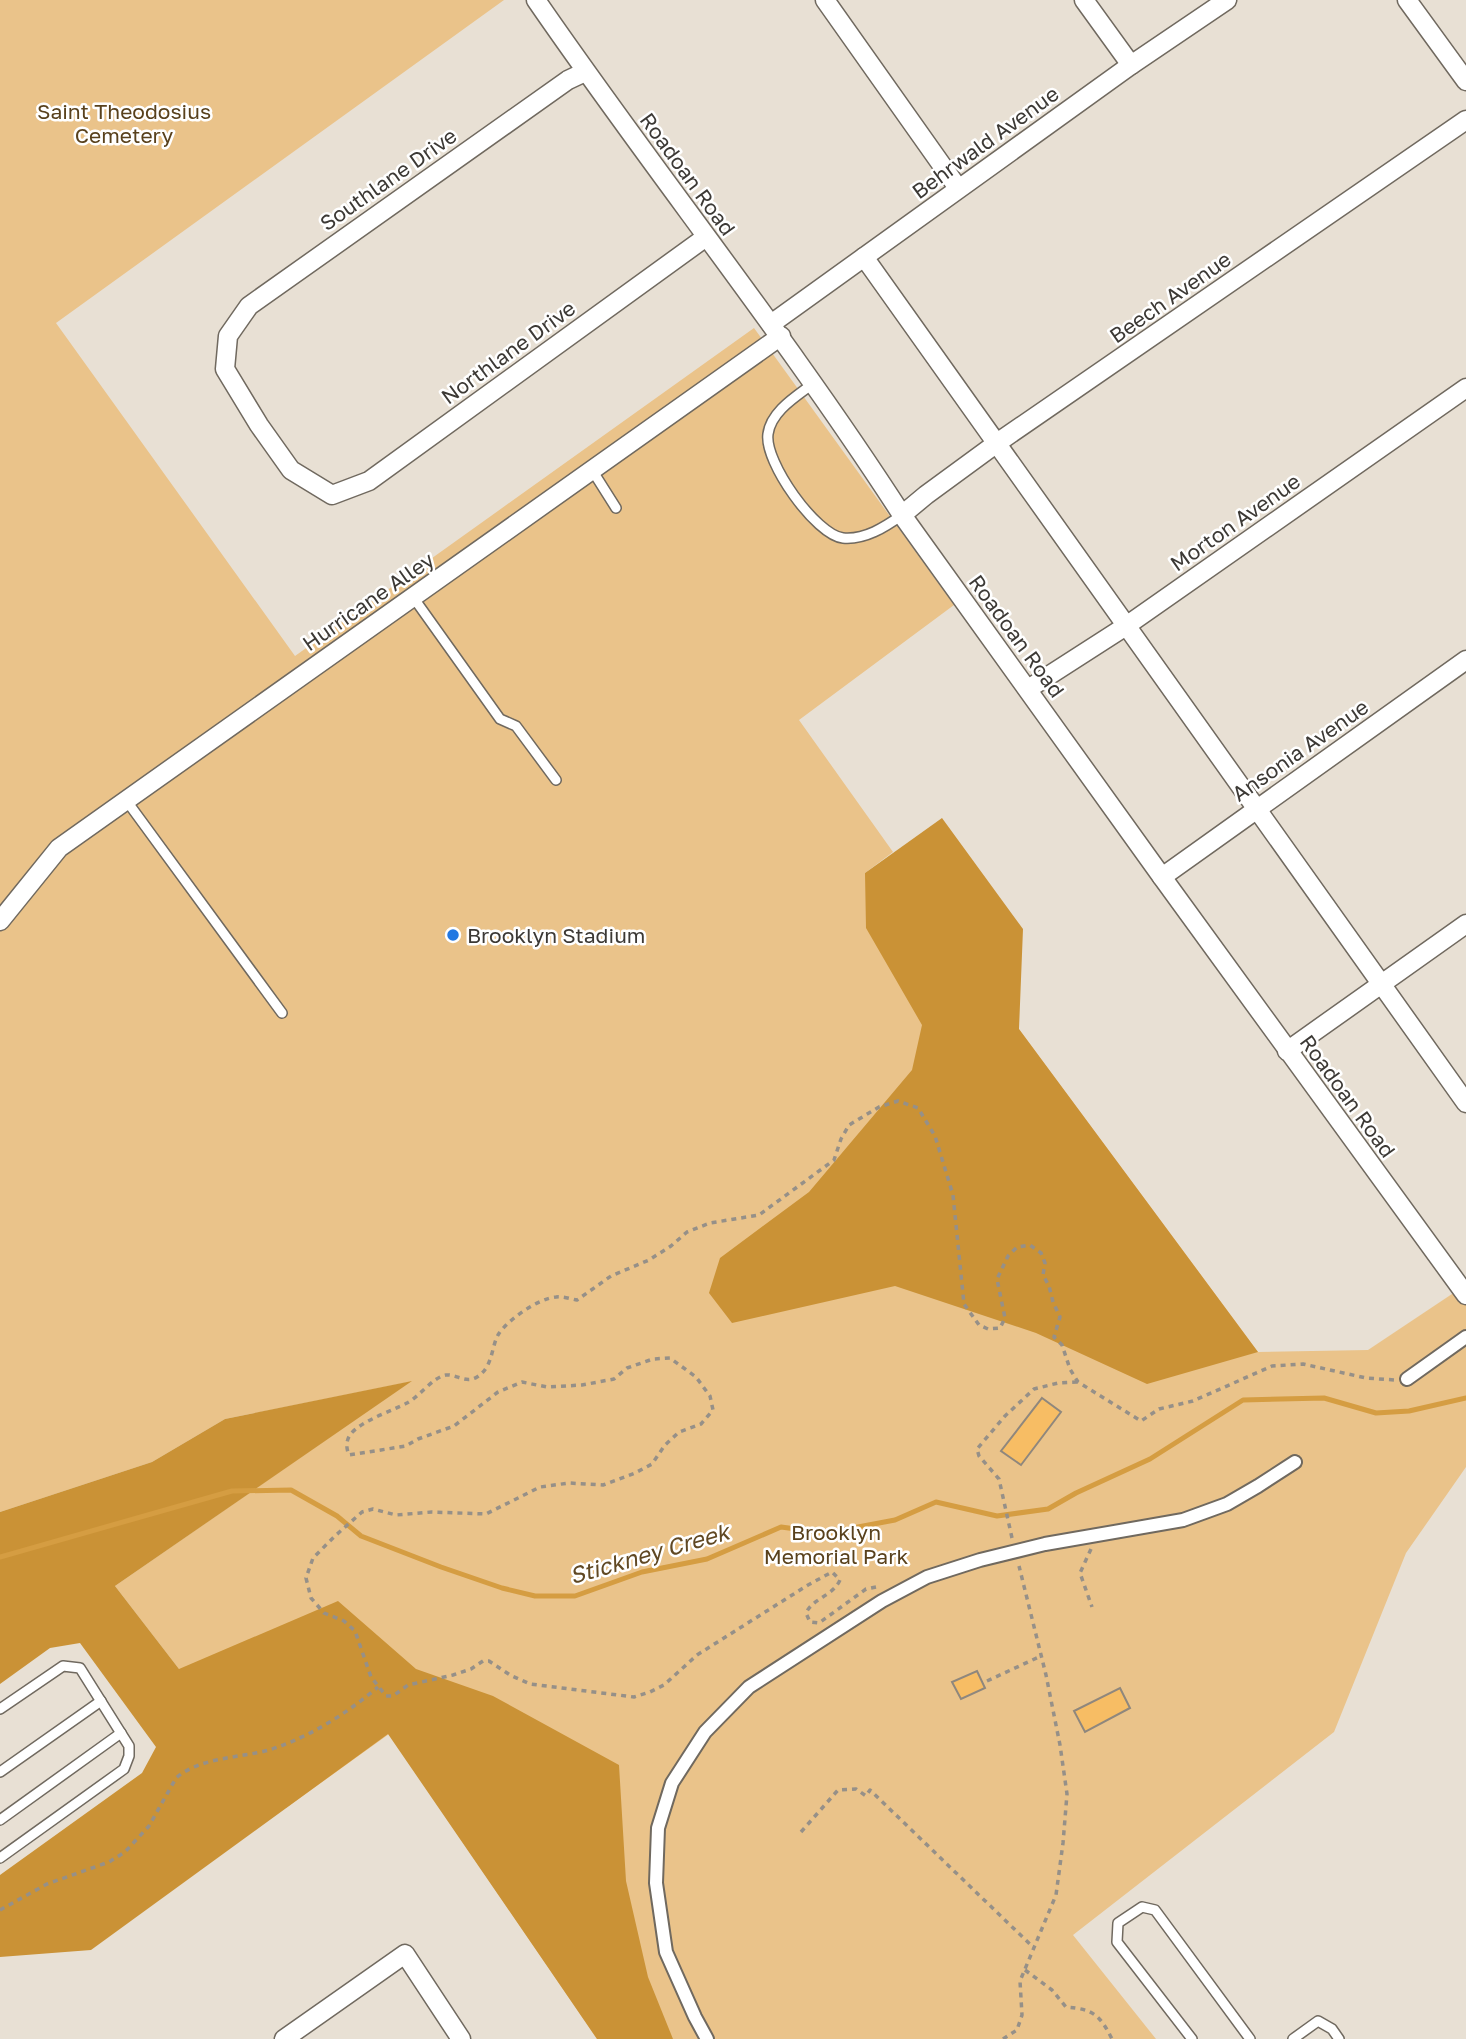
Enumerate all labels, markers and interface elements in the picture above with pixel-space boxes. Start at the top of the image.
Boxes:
street label: Behrwald Avenue [907,80,1063,204]
park label: Saint Theodosius Cemetery [37,98,211,148]
street label: Roadoan Road [635,107,741,241]
street label: Southlane Drive [315,122,461,236]
street label: Beech Avenue [1104,246,1236,348]
street label: Northlane Drive [436,295,580,409]
street label: Morton Avenue [1165,468,1305,576]
street label: Hurricane Alley [297,546,439,656]
street label: Roadoan Road [964,569,1070,703]
street label: Ansonia Avenue [1227,693,1373,807]
place label: Brooklyn Stadium [467,922,645,948]
marker: Brooklyn Stadium [445,927,461,943]
street label: Roadoan Road [1295,1029,1401,1163]
water label: Stickney Creek [566,1516,734,1589]
park label: Brooklyn Memorial Park [764,1519,908,1569]

